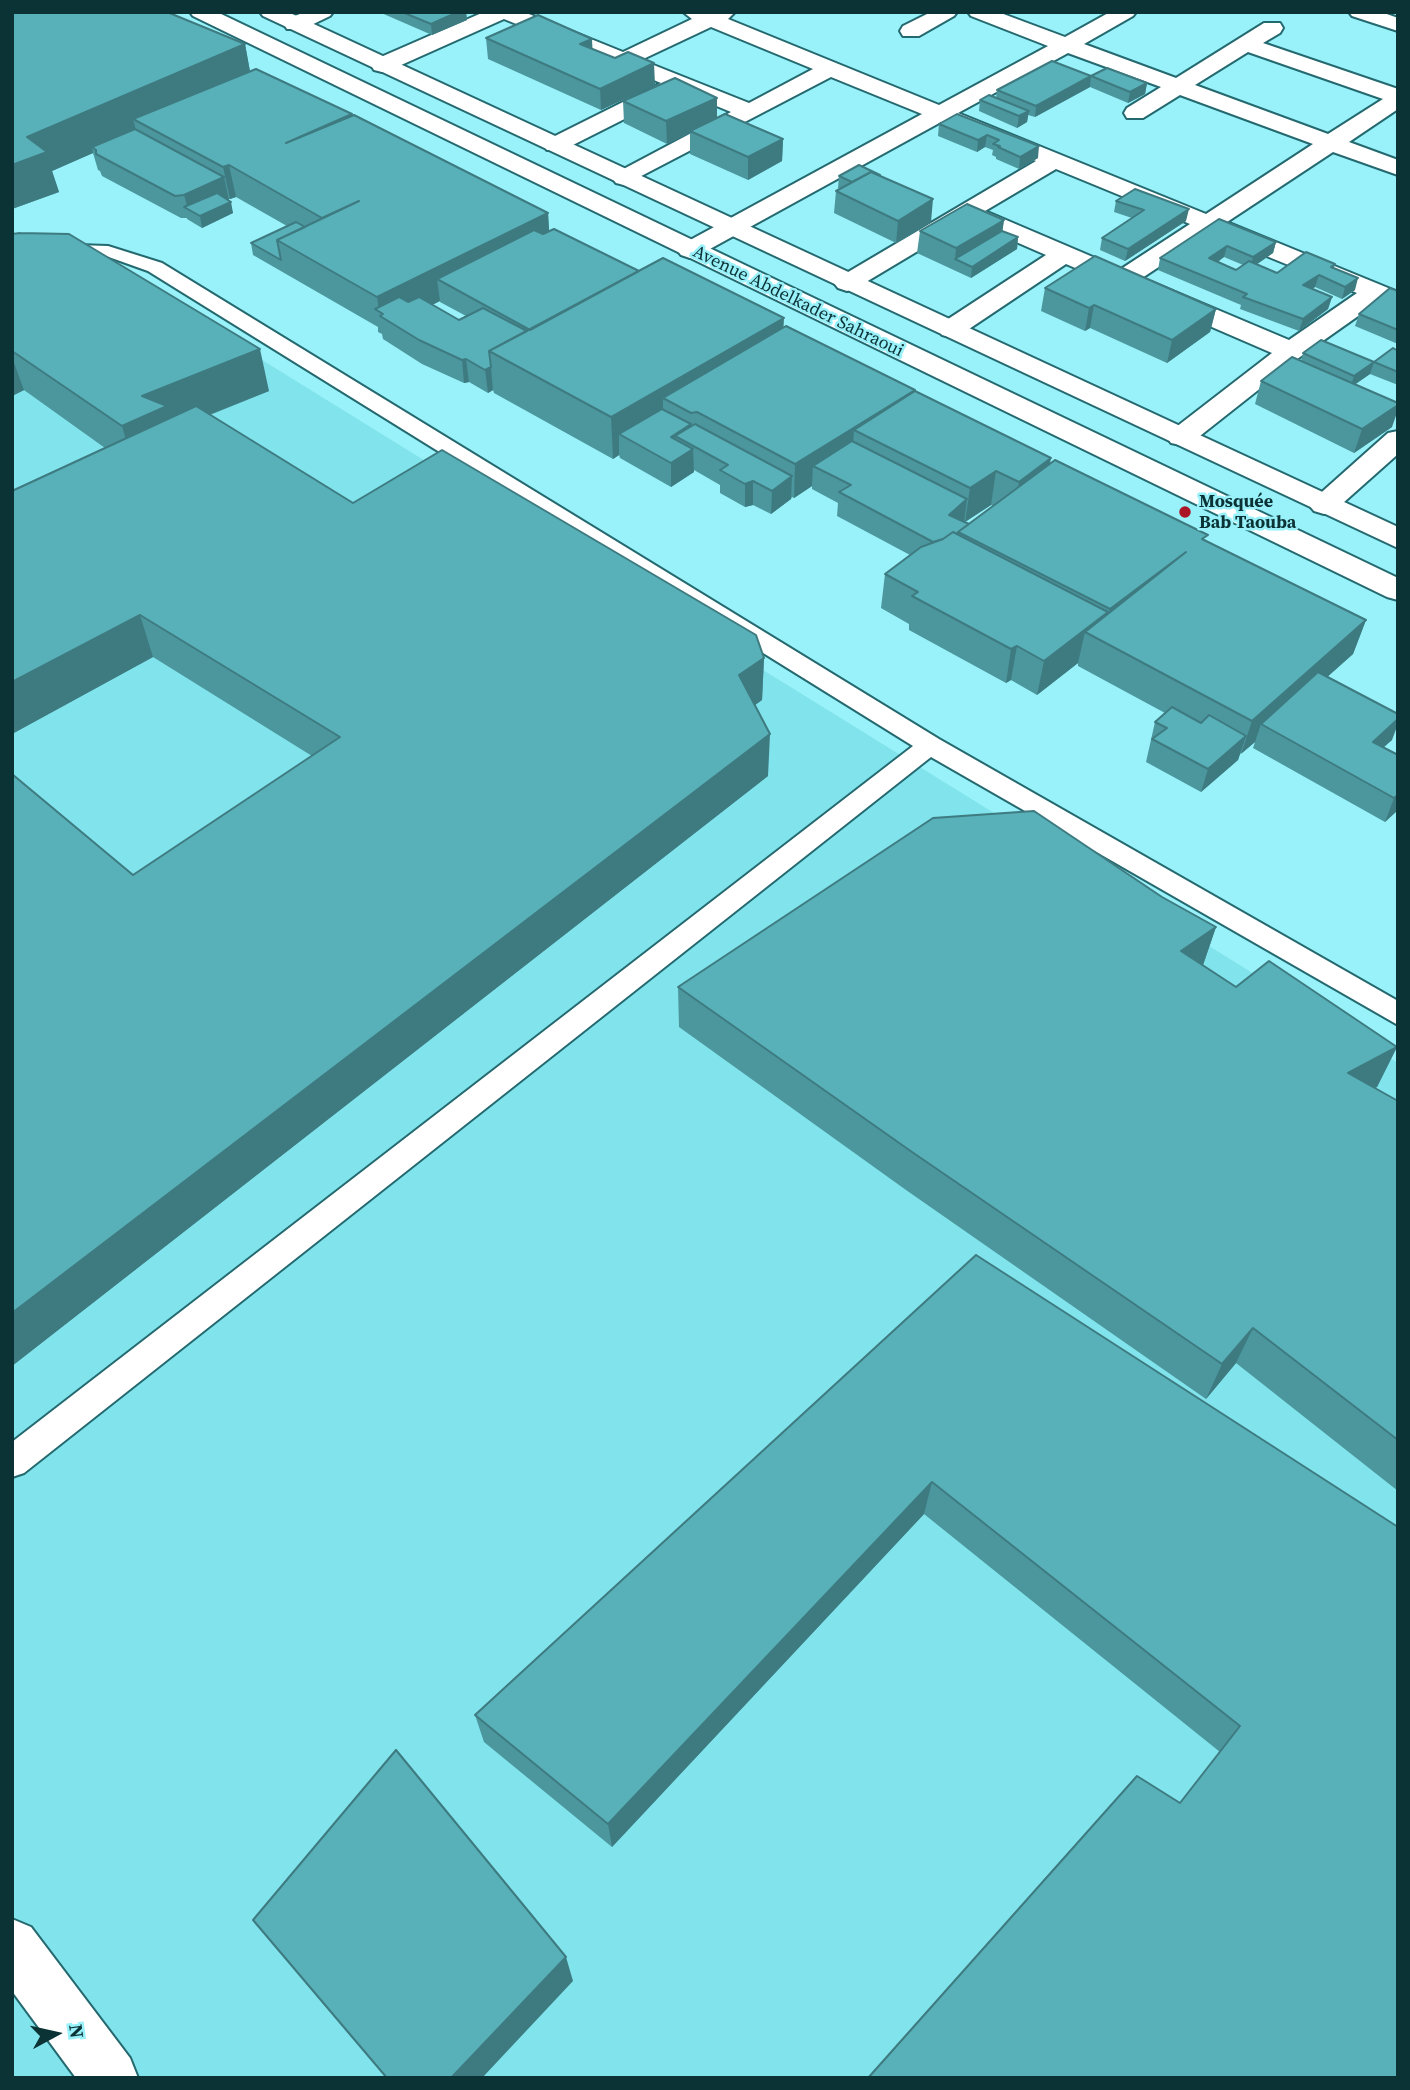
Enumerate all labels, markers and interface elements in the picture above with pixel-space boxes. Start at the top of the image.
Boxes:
street label: Avenue Abdelkader Sahraoui [689,242,907,362]
place label: Mosquée Bab Taouba [1199,491,1296,534]
marker: Mosquée Bab Taouba [1177,504,1193,520]
north arrow [21,1999,91,2069]
text: N [63,2022,91,2040]

